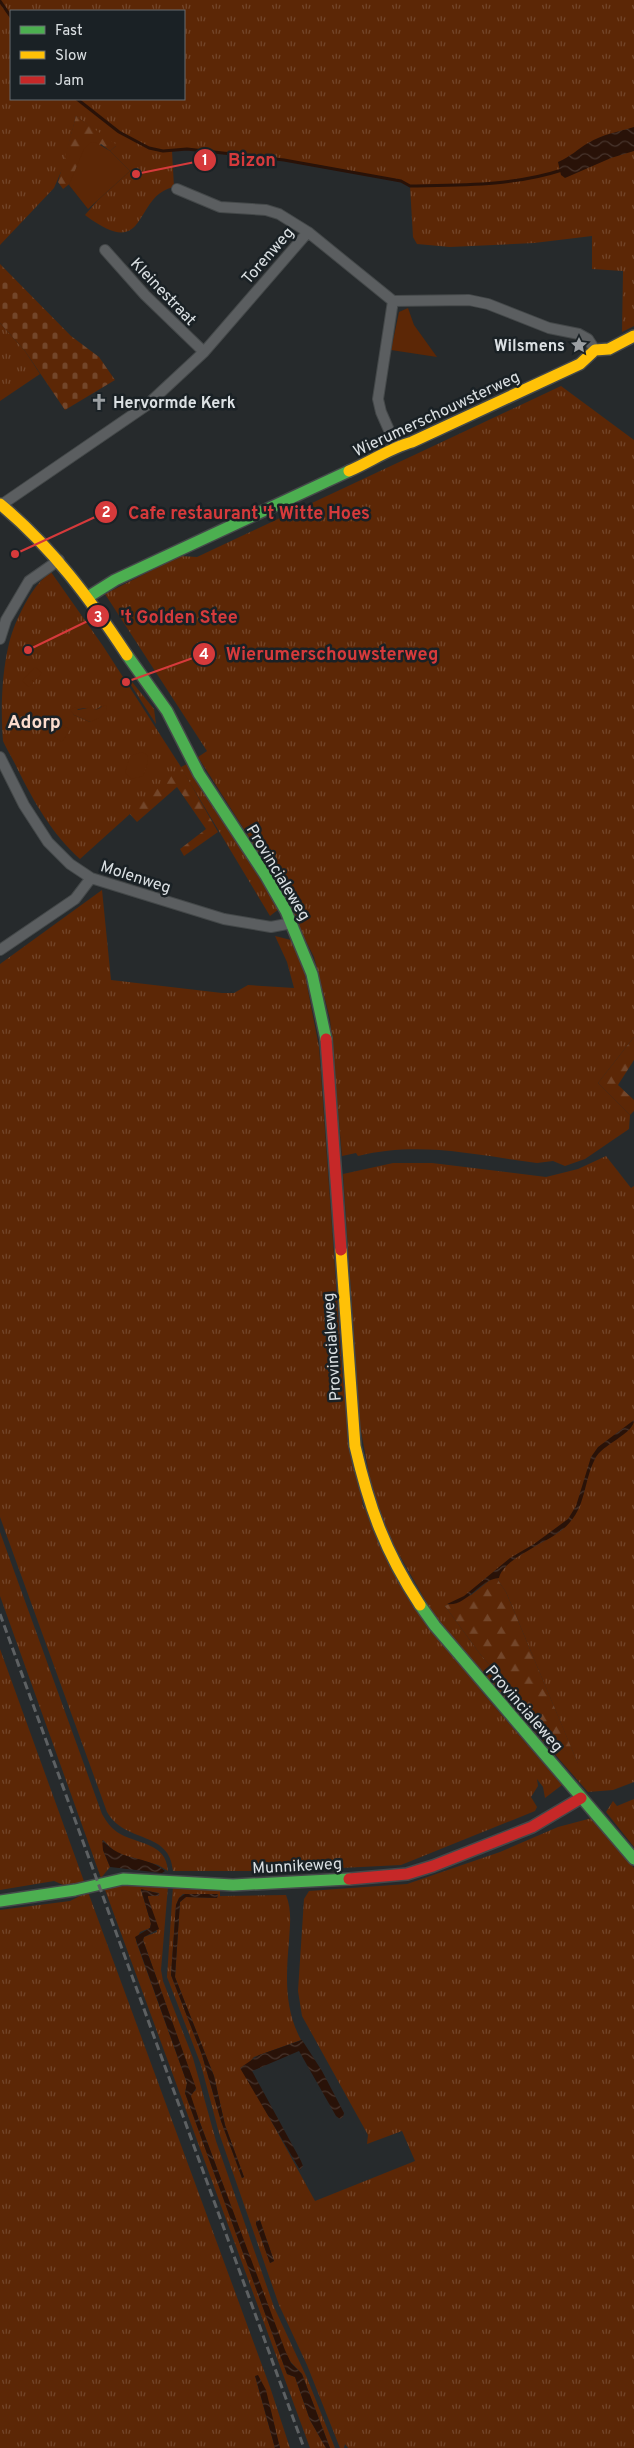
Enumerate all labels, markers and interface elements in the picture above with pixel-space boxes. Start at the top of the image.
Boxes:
legend [10,10,185,100]
text: Fast [55,22,83,41]
text: Slow [55,47,87,66]
text: Jam [55,72,84,91]
callout: Bizon [193,144,286,177]
text: Bizon [228,150,276,173]
text: 1 [202,152,208,171]
street label: Torenweg [238,224,299,289]
street label: Kleinestraat [125,254,200,330]
place icon: Wilsmens [569,335,589,355]
place label: Wilsmens [494,337,565,357]
street label: Wierumerschouwsterweg [350,367,523,462]
church icon: Hervormde Kerk [89,392,109,412]
place label: Hervormde Kerk [113,394,236,414]
callout: Cafe restaurant 't Witte Hoes [93,496,380,529]
text: Cafe restaurant 't Witte Hoes [128,503,370,526]
text: 2 [101,504,111,523]
callout: 't Golden Stee [85,600,248,633]
text: 't Golden Stee [120,607,238,630]
text: 3 [94,609,103,628]
callout: Wierumerschouwsterweg [191,637,449,670]
text: Wierumerschouwsterweg [226,644,438,667]
text: 4 [199,646,209,665]
district label: Adorp [7,711,61,735]
street label: Provincialeweg [241,821,314,925]
street label: Molenweg [98,857,173,899]
street label: Provincialeweg [319,1292,347,1402]
street label: Provincialeweg [480,1662,567,1757]
street label: Munnikeweg [252,1855,343,1879]

